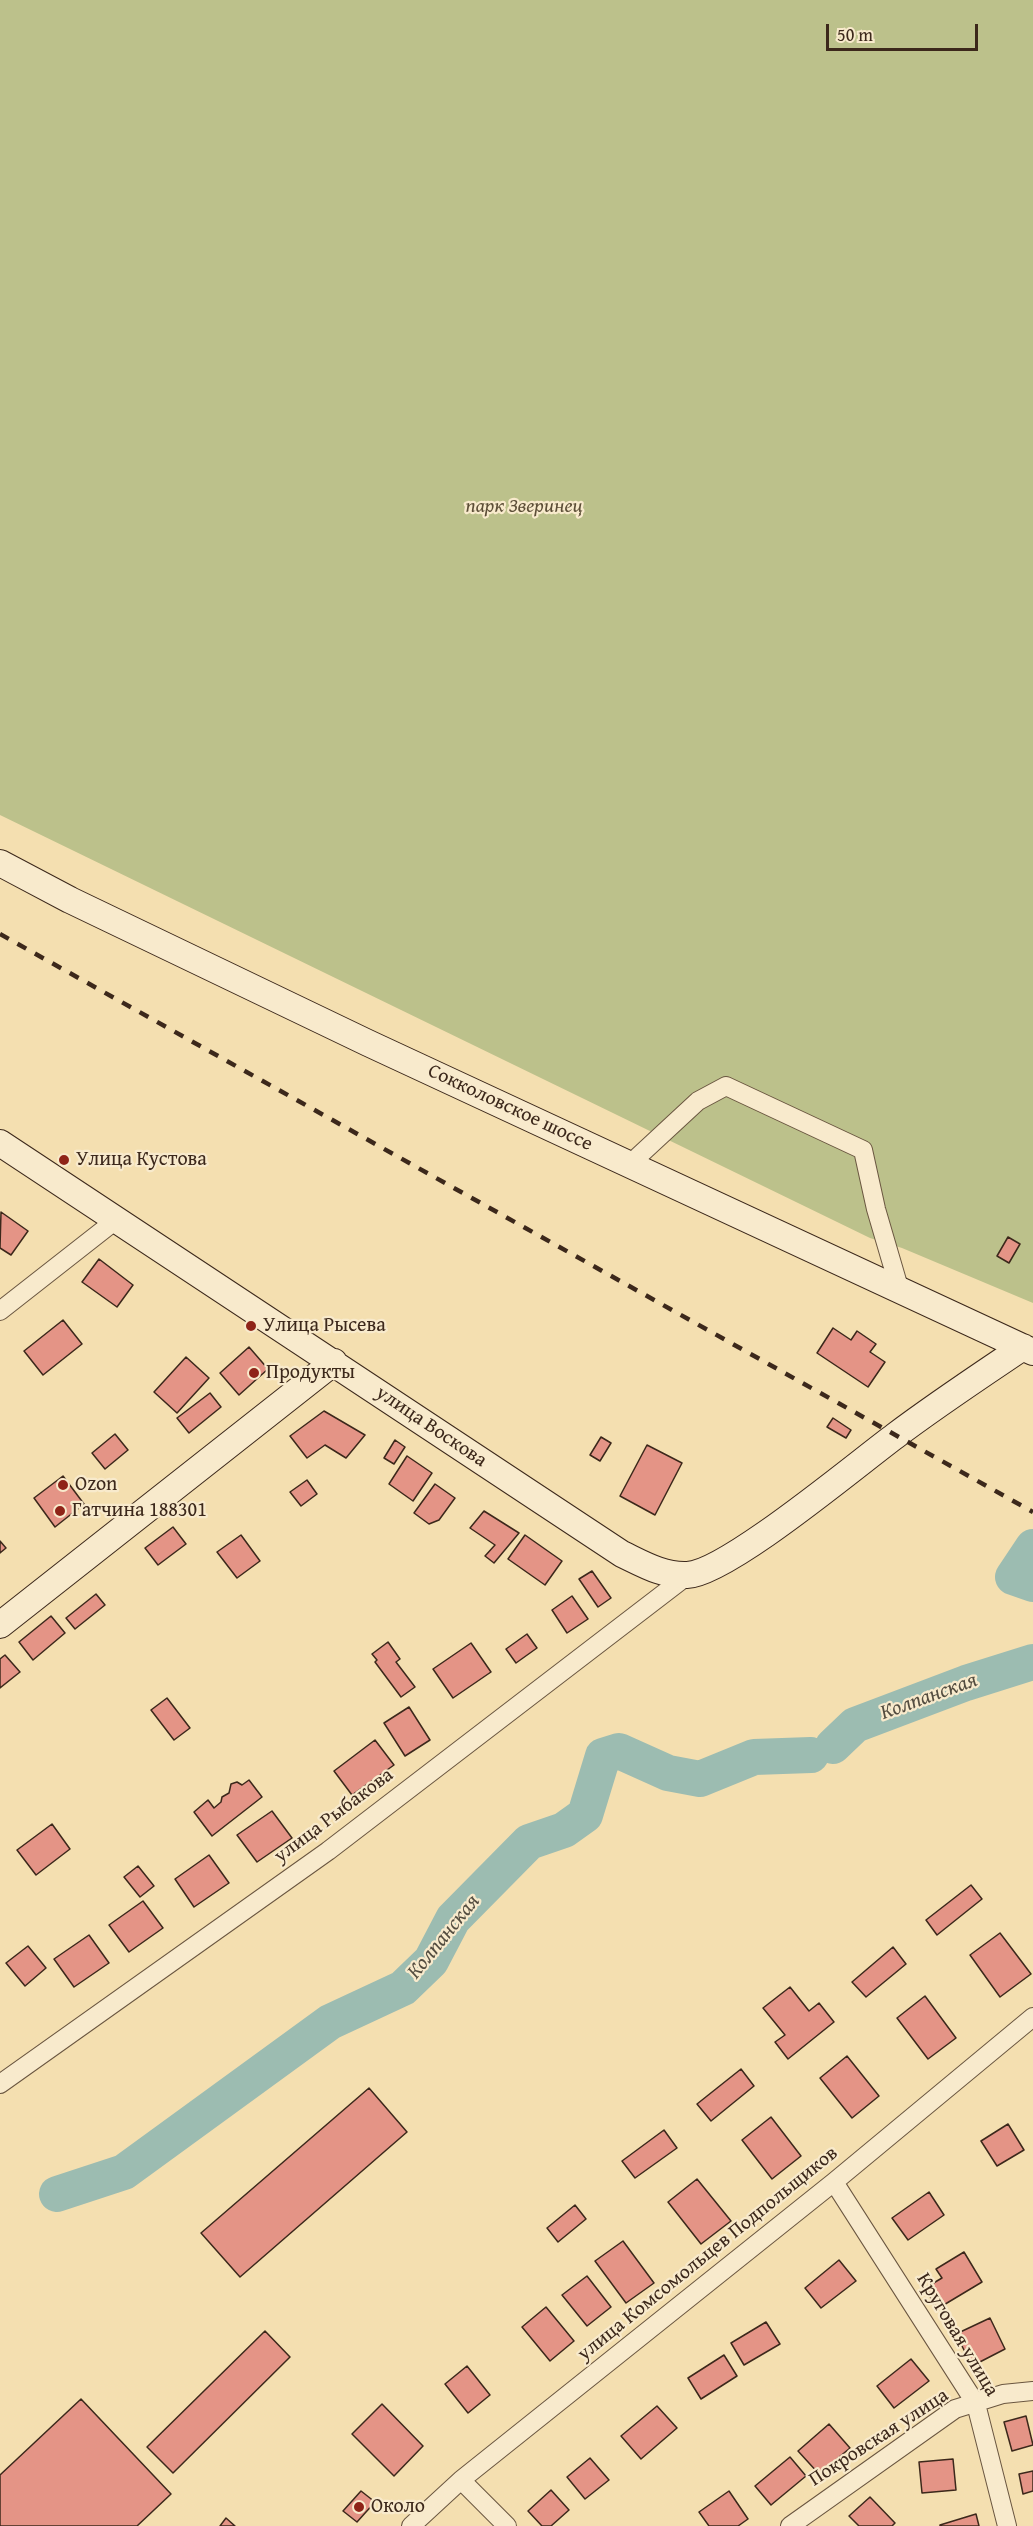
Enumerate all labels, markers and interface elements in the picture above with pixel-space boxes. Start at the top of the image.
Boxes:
scale bar [829,12,980,50]
text: 50 m [837,21,873,48]
park label: парк Зверинец [466,495,582,519]
street label: Сокколовское шоссе [424,1059,596,1157]
place label: Улица Кустова [76,1148,207,1172]
marker: Улица Кустова [57,1153,71,1167]
place label: Улица Рысева [263,1314,386,1338]
marker: Улица Рысева [244,1319,258,1333]
place label: Продукты [266,1361,355,1385]
marker: Продукты [247,1366,261,1380]
street label: улица Воскова [371,1381,491,1473]
place label: Ozon [75,1473,117,1497]
marker: Ozon [56,1478,70,1492]
place label: Гатчина 188301 [72,1499,207,1523]
marker: Гатчина 188301 [53,1504,67,1518]
water label: Колпанская [877,1668,981,1726]
street label: улица Рыбакова [270,1763,398,1869]
water label: Колпанская [402,1890,486,1984]
street label: улица Комсомольцев Подпольщиков [573,2142,843,2366]
street label: Круговая улица [911,2269,1003,2401]
street label: Покровская улица [805,2384,953,2492]
place label: Около [371,2495,425,2519]
marker: Около [352,2500,366,2514]

